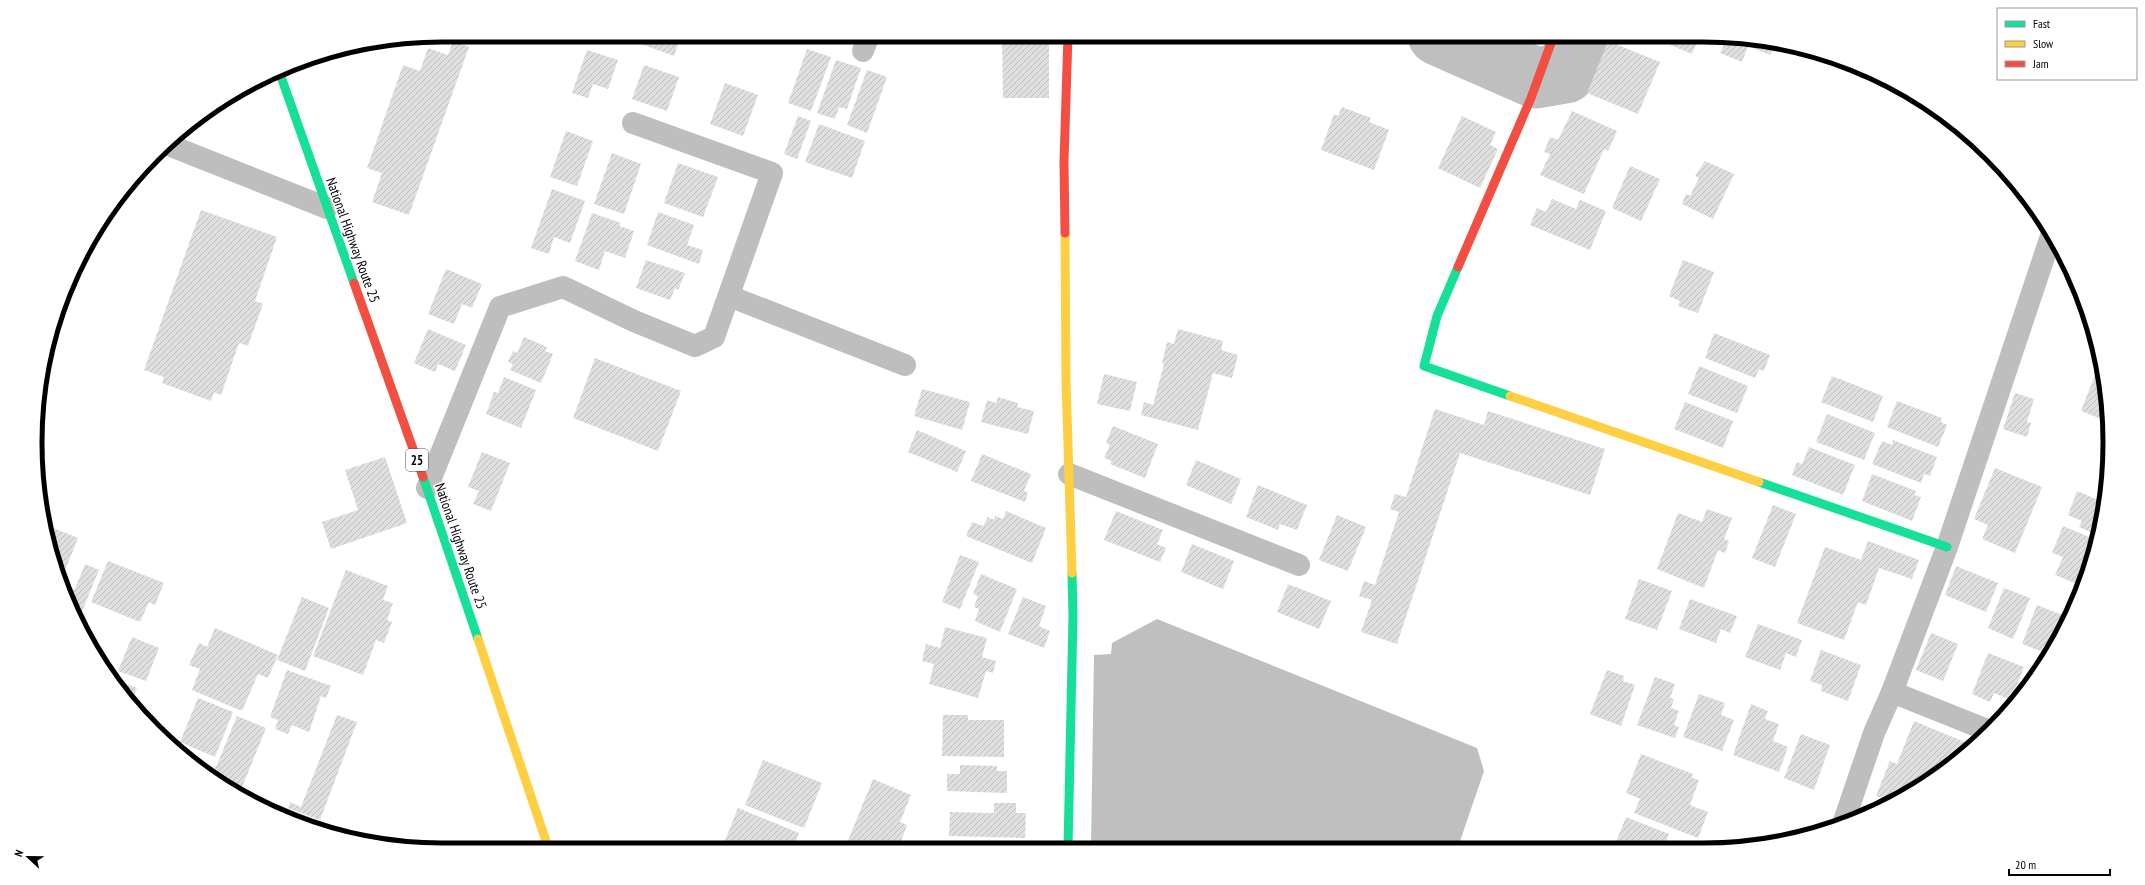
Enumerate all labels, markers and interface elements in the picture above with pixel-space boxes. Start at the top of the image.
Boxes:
legend [1997,8,2137,80]
text: Fast [2033,16,2051,31]
text: Slow [2033,36,2054,51]
text: Jam [2032,56,2049,71]
street label: National Highway Route 25 [322,175,384,305]
road number: 25 [406,449,428,471]
street label: National Highway Route 25 [431,481,491,611]
north arrow [8,837,48,877]
text: N [11,848,26,859]
scale bar [2009,851,2110,877]
text: 20 m [2015,857,2036,872]

